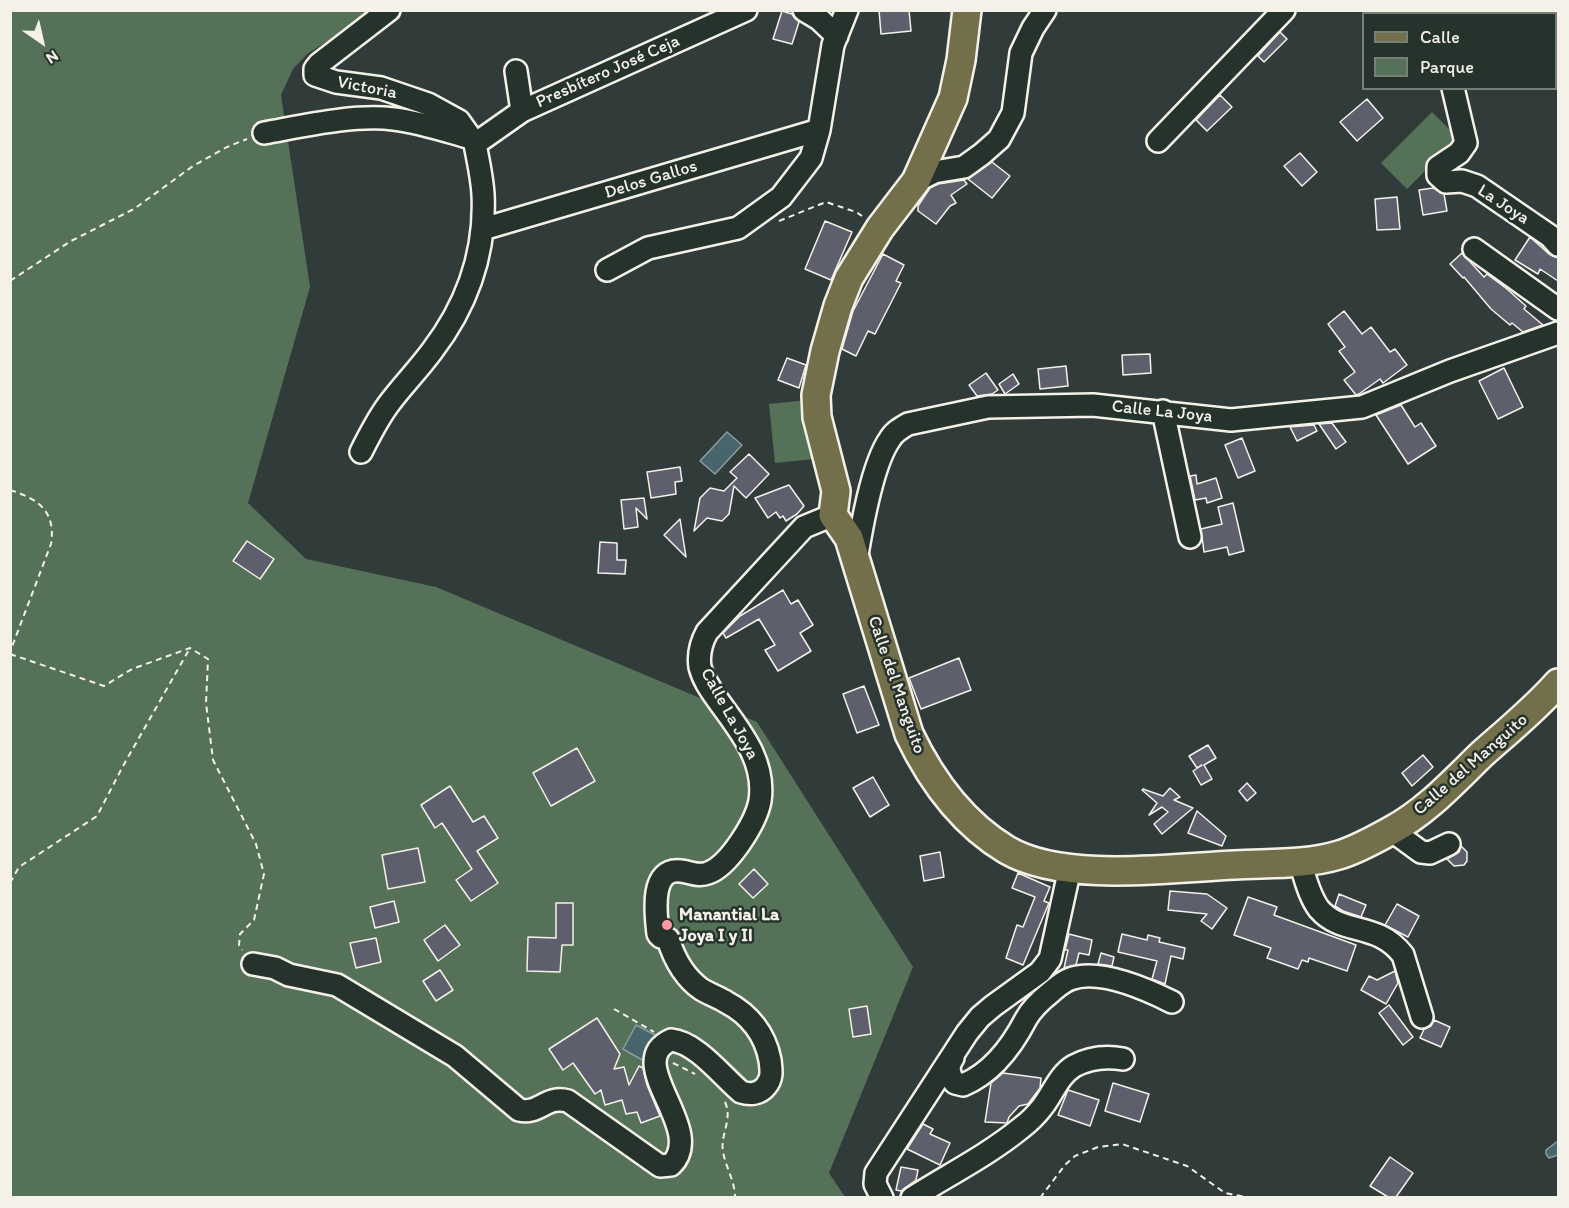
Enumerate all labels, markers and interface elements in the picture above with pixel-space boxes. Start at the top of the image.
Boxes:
north arrow [12,12,72,72]
legend [1362,12,1557,90]
text: Calle [1420,26,1460,48]
street label: Presbítero José Ceja [533,31,683,113]
text: N [43,46,62,68]
text: Parque [1420,56,1474,78]
street label: Victoria [335,72,399,104]
street label: Delos Gallos [602,156,700,204]
street label: La Joya [1473,180,1533,230]
street label: Calle La Joya [1111,396,1213,428]
street label: Calle del Manguito [862,613,930,757]
street label: Calle La Joya [695,665,763,763]
street label: Calle del Manguito [1409,709,1533,821]
place label: Manantial La Joya I y II [679,904,779,946]
marker: Manantial La Joya I y II [660,918,674,932]

